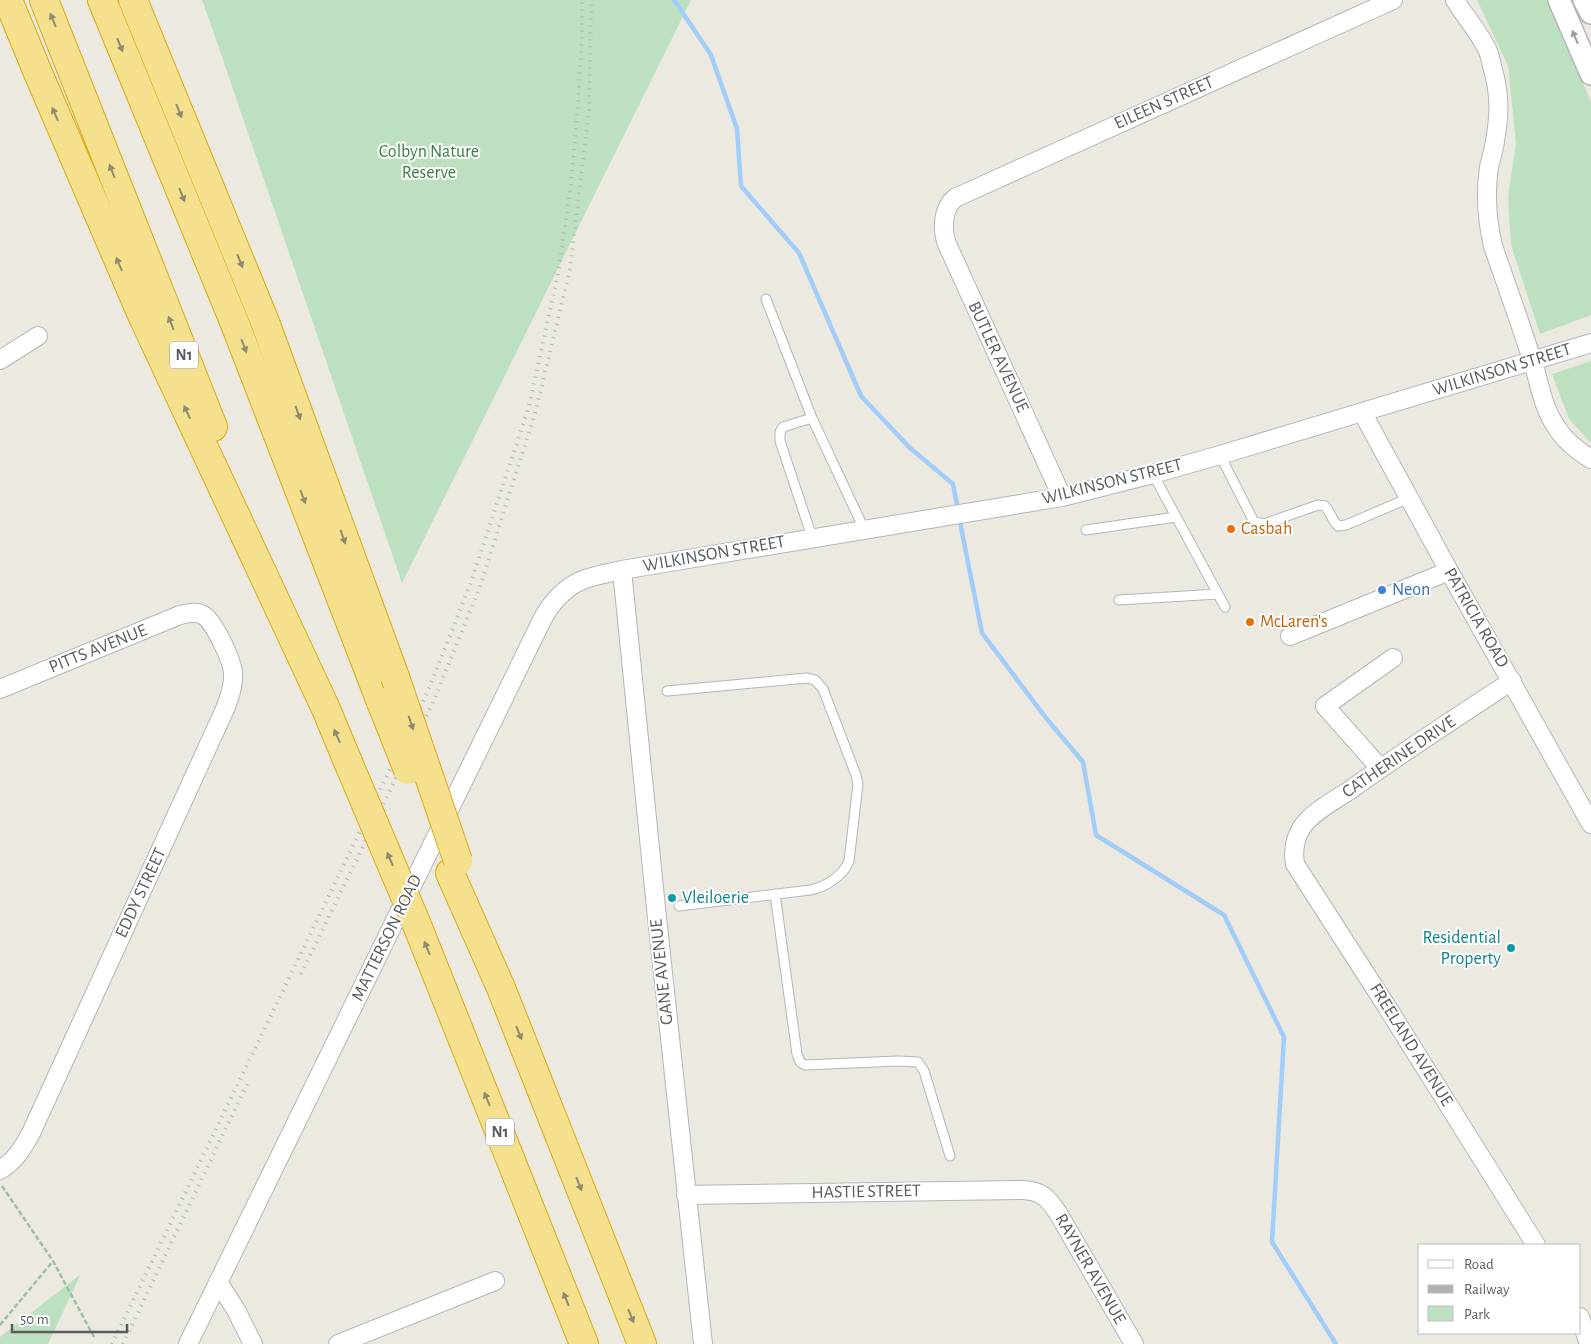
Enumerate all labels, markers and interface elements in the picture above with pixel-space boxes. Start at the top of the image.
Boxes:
one-way arrow [48,13,56,27]
one-way arrow [1571,30,1579,44]
one-way arrow [117,38,125,52]
street label: EILEEN STREET [1112,73,1217,133]
one-way arrow [175,103,183,118]
one-way arrow [51,107,59,121]
park label: Colbyn Nature Reserve [379,143,479,182]
one-way arrow [108,164,115,179]
one-way arrow [179,188,187,202]
one-way arrow [236,254,244,269]
one-way arrow [115,257,123,271]
street label: BUTLER AVENUE [964,299,1032,415]
one-way arrow [167,315,175,330]
one-way arrow [240,339,248,354]
street label: WILKINSON STREET [1431,340,1574,400]
road number: N1 [170,342,198,368]
one-way arrow [182,404,191,419]
one-way arrow [294,406,302,421]
street label: WILKINSON STREET [1040,456,1184,508]
one-way arrow [299,490,307,505]
place label: Casbah [1241,520,1292,538]
marker: Casbah [1225,523,1237,535]
one-way arrow [339,530,347,545]
street label: WILKINSON STREET [642,533,787,575]
street label: PATRICIA ROAD [1440,565,1512,671]
place label: Neon [1392,581,1430,599]
marker: Neon [1376,584,1388,596]
place label: McLaren's [1260,613,1328,631]
marker: McLaren's [1244,616,1256,628]
street label: PITTS AVENUE [46,621,150,677]
street label: CATHERINE DRIVE [1339,712,1459,801]
one-way arrow [407,716,415,731]
one-way arrow [333,728,341,743]
street label: EDDY STREET [112,845,170,941]
one-way arrow [385,852,393,866]
street label: MATTERSON ROAD [349,872,425,1004]
place label: Vleiloerie [682,889,749,907]
marker: Vleiloerie [666,892,678,904]
street label: GANE AVENUE [647,918,677,1026]
place label: Residential Property [1423,929,1501,968]
one-way arrow [422,941,430,955]
marker: Residential Property [1505,942,1517,954]
street label: FREELAND AVENUE [1366,980,1456,1110]
one-way arrow [515,1026,523,1040]
one-way arrow [483,1091,491,1106]
road number: N1 [486,1118,514,1146]
one-way arrow [575,1177,583,1191]
street label: HASTIE STREET [811,1182,921,1202]
street label: RAYNER AVENUE [1051,1211,1129,1327]
legend [1418,1244,1581,1334]
text: Road [1464,1257,1494,1272]
text: Railway [1464,1282,1510,1297]
one-way arrow [562,1291,570,1306]
scale bar [12,1302,128,1334]
text: Park [1464,1307,1490,1322]
one-way arrow [627,1309,635,1324]
text: 50 m [20,1312,49,1327]

